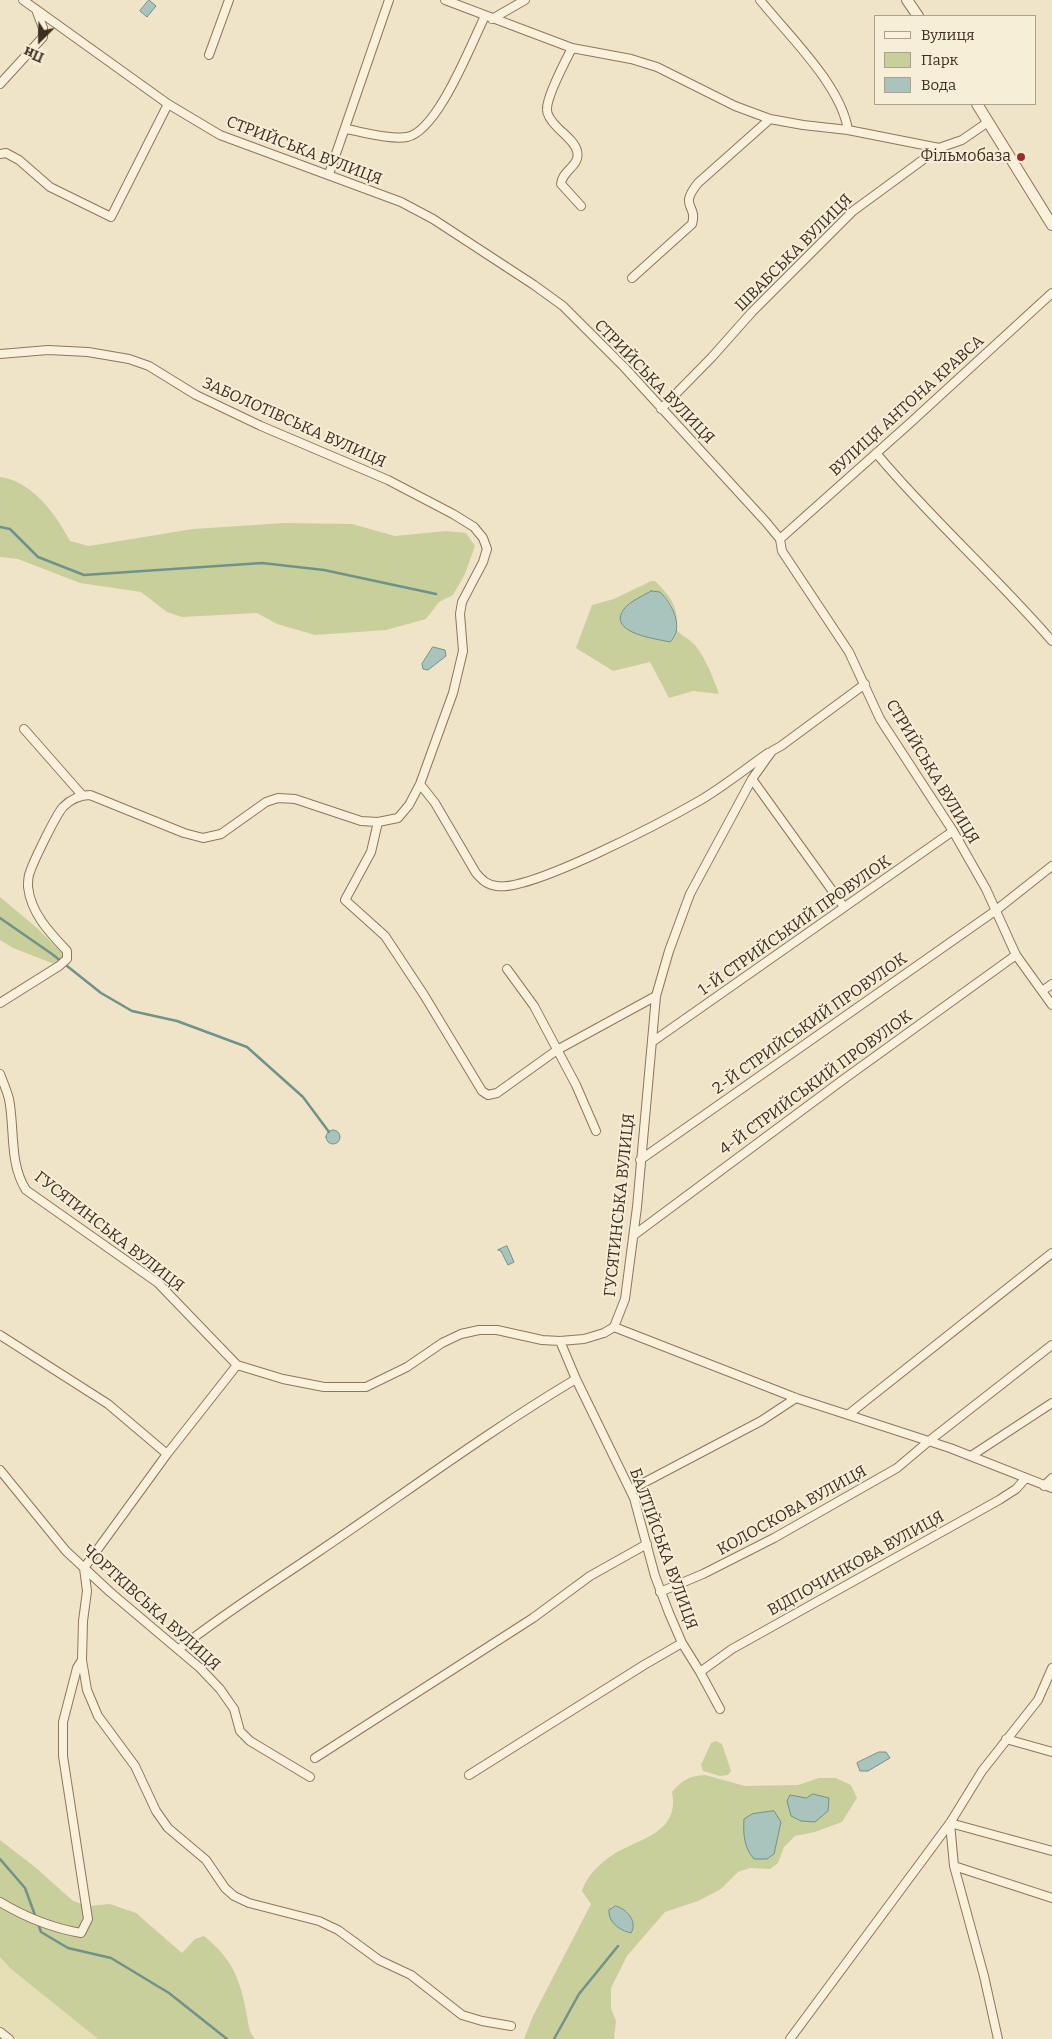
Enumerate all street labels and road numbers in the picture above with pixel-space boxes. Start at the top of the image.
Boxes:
street label: СТРИЙСЬКА ВУЛИЦЯ [224,112,384,190]
street label: ШВАБСЬКА ВУЛИЦЯ [731,190,857,316]
street label: СТРИЙСЬКА ВУЛИЦЯ [590,316,718,448]
street label: ВУЛИЦЯ АНТОНА КРАВСА [826,332,988,480]
street label: ЗАБОЛОТІВСЬКА ВУЛИЦЯ [199,374,389,472]
street label: СТРИЙСЬКА ВУЛИЦЯ [881,696,983,848]
street label: 1-Й СТРИЙСЬКИЙ ПРОВУЛОК [695,852,895,1000]
street label: 2-Й СТРИЙСЬКИЙ ПРОВУЛОК [709,949,911,1099]
street label: 4-Й СТРИЙСЬКИЙ ПРОВУЛОК [716,1007,916,1159]
street label: ГУСЯТИНСЬКА ВУЛИЦЯ [601,1112,639,1298]
street label: ГУСЯТИНСЬКА ВУЛИЦЯ [30,1168,188,1296]
street label: КОЛОСКОВА ВУЛИЦЯ [714,1462,870,1560]
street label: БАЛТІЙСЬКА ВУЛИЦЯ [625,1466,701,1632]
street label: ВІДПОЧИНКОВА ВУЛИЦЯ [764,1507,948,1621]
street label: ЧОРТКІВСЬКА ВУЛИЦЯ [78,1541,224,1675]

